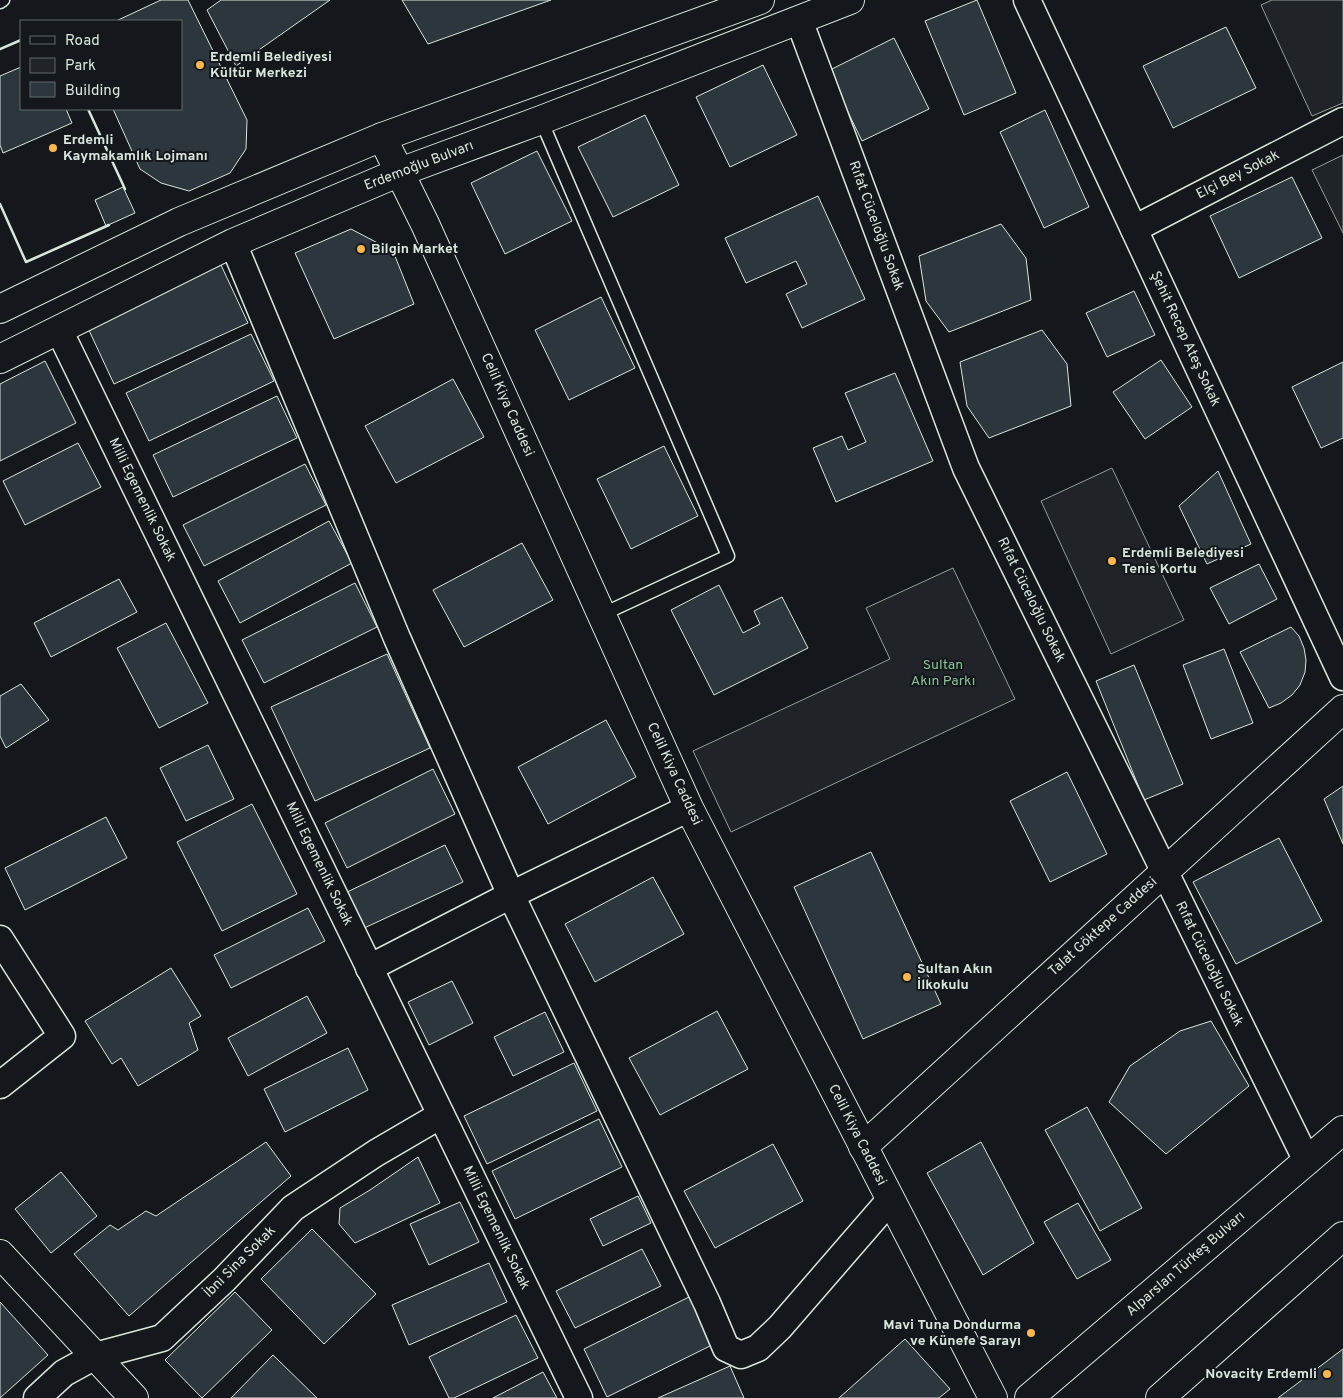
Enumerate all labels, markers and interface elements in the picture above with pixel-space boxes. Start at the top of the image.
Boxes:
legend [20,20,182,110]
text: Road [65,32,100,51]
place label: Erdemli Belediyesi Kültür Merkezi [210,49,332,82]
text: Park [65,57,96,76]
marker: Erdemli Belediyesi Kültür Merkezi [194,59,206,71]
text: Building [65,82,120,101]
place label: Erdemli Kaymakamlık Lojmanı [63,132,208,165]
street label: Erdemoğlu Bulvarı [362,137,476,195]
marker: Erdemli Kaymakamlık Lojmanı [47,142,59,154]
street label: Elçi Bey Sokak [1194,147,1282,203]
street label: Rıfat Cüceloğlu Sokak [845,159,907,293]
place label: Bilgin Market [371,241,458,258]
marker: Bilgin Market [355,243,367,255]
street label: Şehit Recep Ateş Sokak [1146,269,1224,409]
street label: Celil Kiya Caddesi [477,351,537,459]
street label: Milli Egemenlik Sokak [105,435,179,565]
street label: Rıfat Cüceloğlu Sokak [993,535,1069,665]
place label: Erdemli Belediyesi Tenis Kortu [1122,545,1244,578]
marker: Erdemli Belediyesi Tenis Kortu [1106,555,1118,567]
park label: Sultan Akın Parkı [911,657,975,690]
street label: Celil Kiya Caddesi [643,720,705,828]
street label: Milli Egemenlik Sokak [282,799,356,929]
street label: Talat Göktepe Caddesi [1045,874,1161,980]
street label: Rıfat Cüceloğlu Sokak [1171,899,1247,1029]
place label: Sultan Akın İlkokulu [917,961,993,994]
marker: Sultan Akın İlkokulu [901,971,913,983]
street label: Celil Kiya Caddesi [824,1082,890,1188]
street label: Milli Egemenlik Sokak [459,1163,533,1293]
street label: Alparslan Türkeş Bulvarı [1123,1208,1249,1320]
street label: İbni Sina Sokak [200,1222,280,1302]
place label: Mavi Tuna Dondurma ve Künefe Sarayı [883,1317,1021,1350]
marker: Mavi Tuna Dondurma ve Künefe Sarayı [1025,1327,1037,1339]
place label: Novacity Erdemli [1205,1366,1317,1383]
marker: Novacity Erdemli [1321,1368,1333,1380]

